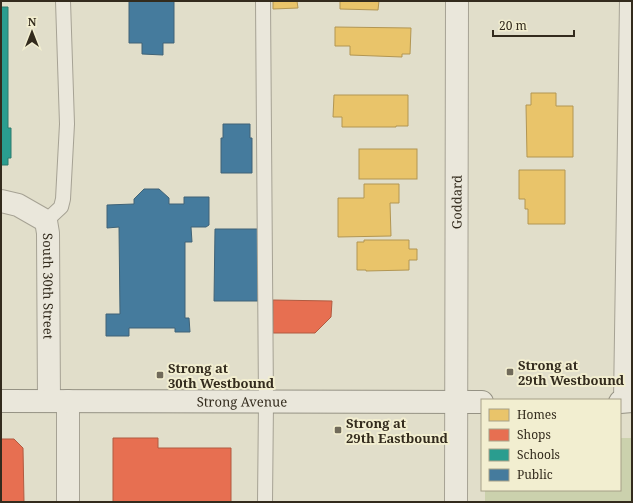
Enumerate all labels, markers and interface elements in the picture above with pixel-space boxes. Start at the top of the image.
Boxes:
north arrow [12,12,52,52]
scale bar [493,12,574,38]
text: N [28,14,37,29]
text: 20 m [499,17,527,34]
street label: Goddard [448,175,466,229]
street label: South 30th Street [39,233,58,340]
place label: Strong at 29th Westbound [518,356,625,389]
place label: Strong at 30th Westbound [168,359,275,392]
marker: Strong at 29th Westbound [505,367,515,377]
marker: Strong at 30th Westbound [155,370,165,380]
street label: Strong Avenue [197,392,287,411]
legend [481,399,621,491]
text: Homes [517,406,557,423]
place label: Strong at 29th Eastbound [346,414,449,447]
marker: Strong at 29th Eastbound [333,425,343,435]
text: Shops [517,426,551,443]
text: Schools [517,446,560,463]
text: Public [517,466,553,483]

